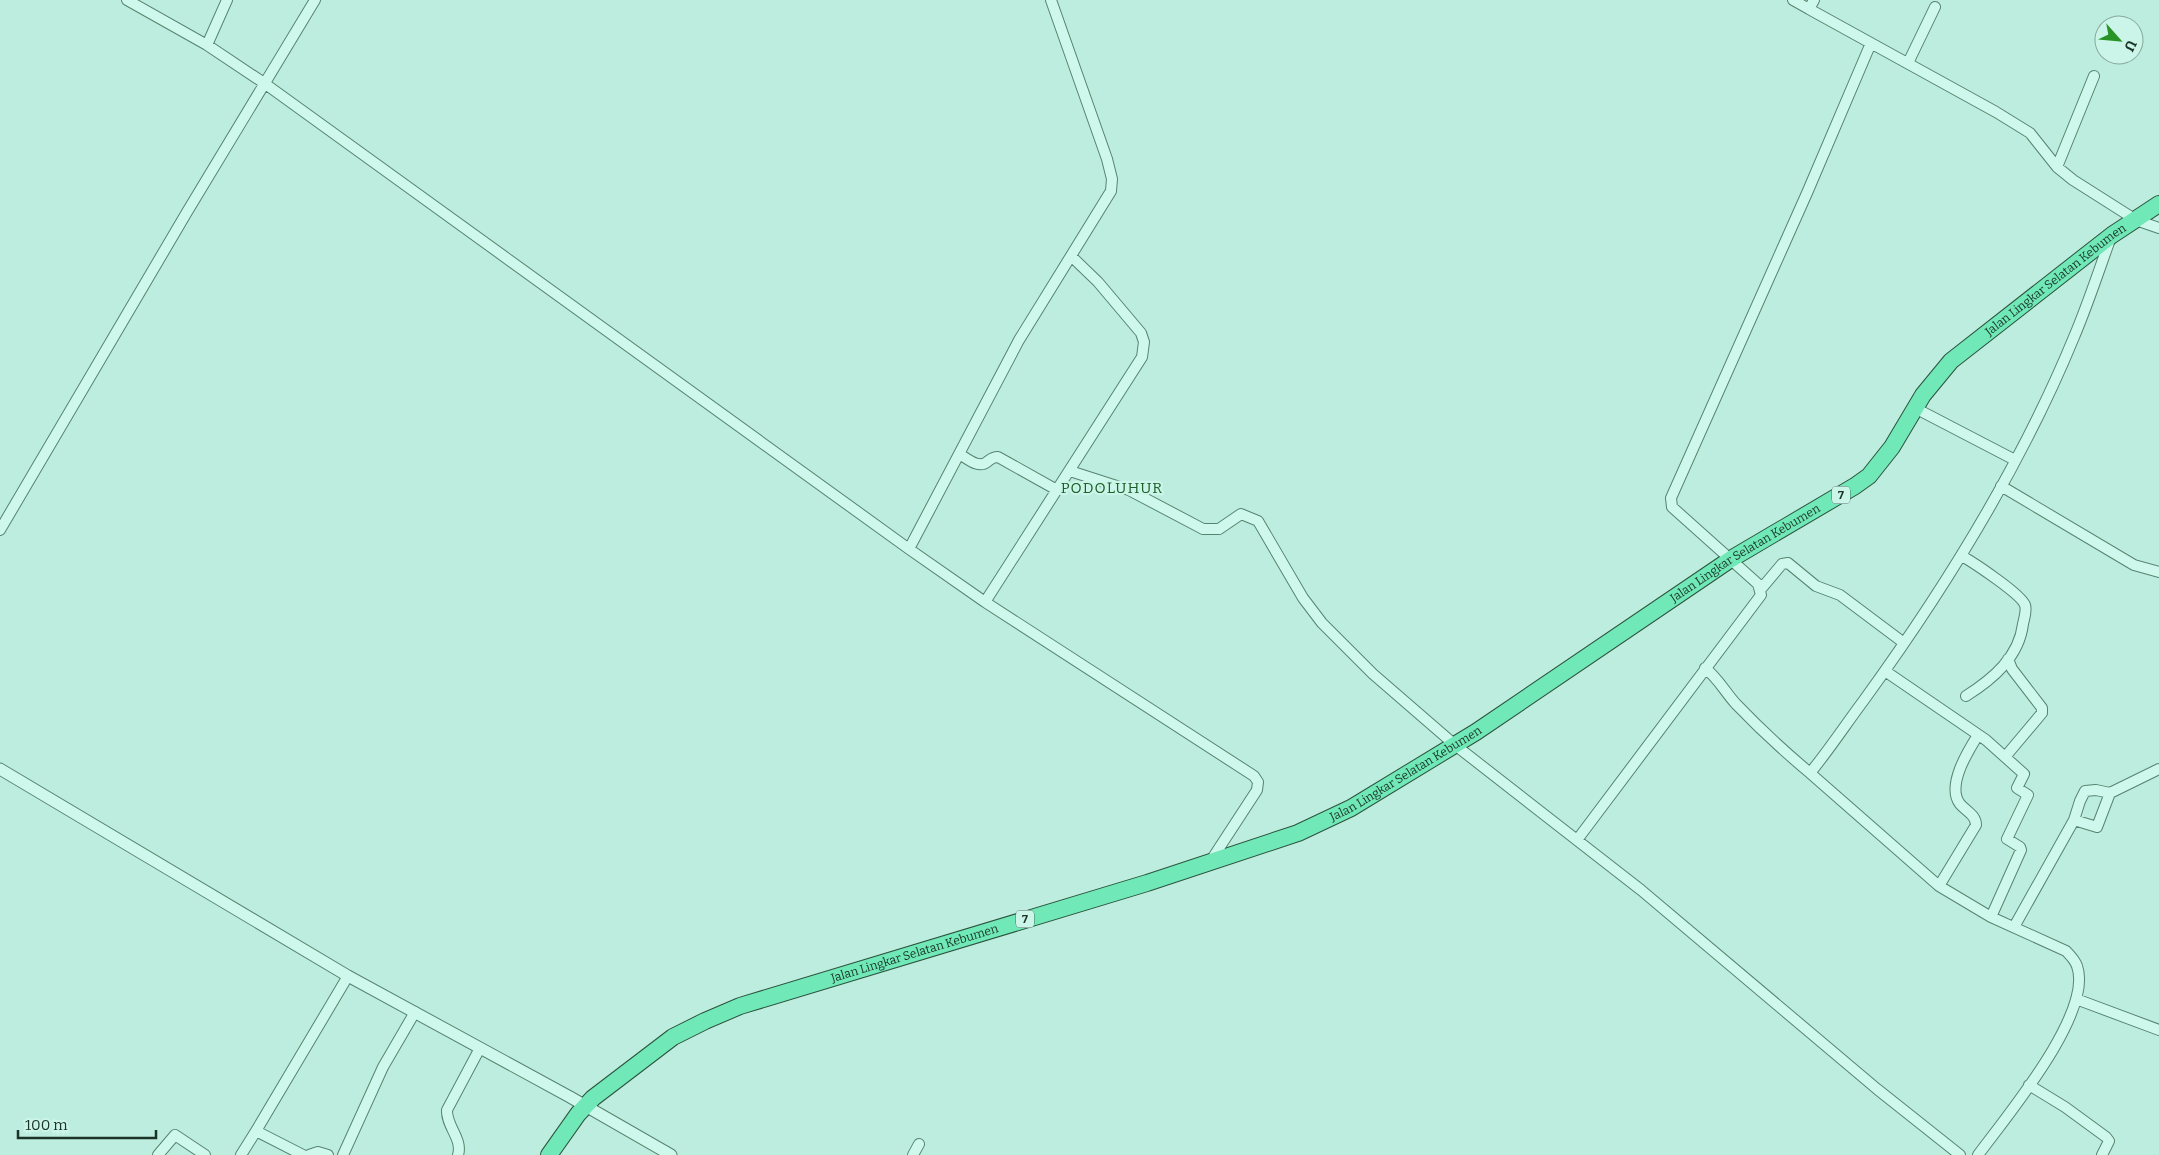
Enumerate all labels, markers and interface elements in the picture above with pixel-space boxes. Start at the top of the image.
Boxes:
north arrow [2094,15,2144,65]
text: U [2120,37,2140,55]
street label: Jalan Lingkar Selatan Kebumen [1982,221,2129,339]
district label: PODOLUHUR [1061,479,1163,497]
road number: 7 [1832,486,1850,504]
street label: Jalan Lingkar Selatan Kebumen [1667,501,1823,606]
street label: Jalan Lingkar Selatan Kebumen [1327,723,1485,824]
road number: 7 [1016,911,1034,928]
street label: Jalan Lingkar Selatan Kebumen [828,921,1000,985]
scale bar [18,1108,155,1140]
text: 100 m [25,1116,68,1134]

